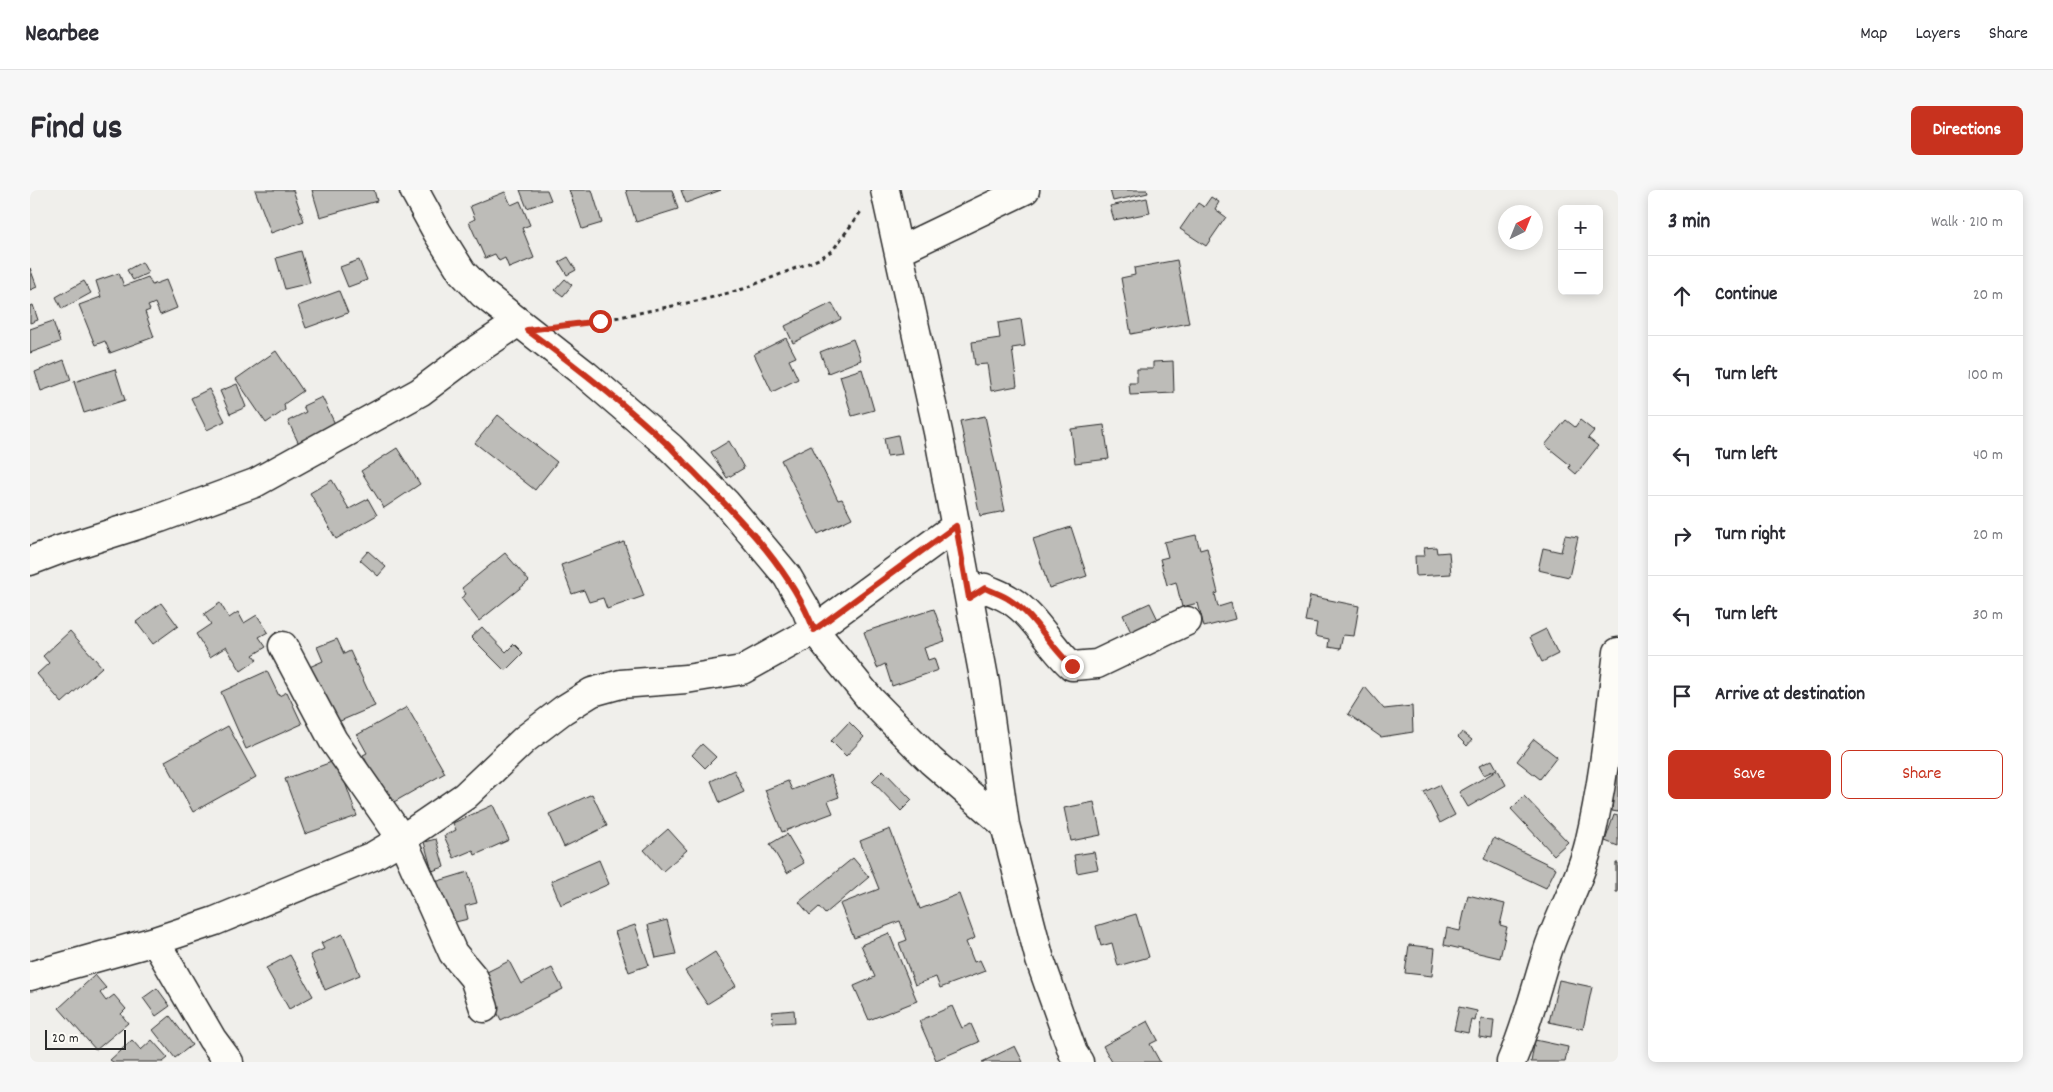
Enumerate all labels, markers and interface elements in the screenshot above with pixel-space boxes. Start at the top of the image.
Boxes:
text: Nearbee [25,18,99,52]
text: Map [1860,22,1887,47]
text: Layers [1915,22,1961,47]
text: Share [1989,22,2028,47]
text: Find us [30,105,122,155]
button: Directions [1911,106,2023,155]
north arrow [1498,205,1543,250]
map controls [1558,205,1603,295]
button: + [1558,205,1603,250]
text: 3 min [1668,208,1710,238]
text: Walk · 210 m [1931,211,2003,234]
button: − [1558,250,1603,295]
icon: ahead [1668,282,1696,310]
text: Continue [1715,282,1777,309]
text: 20 m [1973,284,2003,307]
route start [589,310,612,333]
icon: left [1668,362,1696,390]
text: Turn left [1715,362,1778,389]
text: 100 m [1967,364,2003,387]
icon: left [1668,442,1696,470]
text: Turn left [1715,442,1778,469]
text: 40 m [1973,444,2003,467]
icon: right [1668,522,1696,550]
text: Turn right [1715,522,1786,549]
text: 20 m [1973,524,2003,547]
icon: left [1668,602,1696,630]
text: Turn left [1715,602,1778,629]
text: 30 m [1973,604,2003,627]
route end [1061,655,1084,678]
icon: arrive [1668,682,1696,710]
text: Arrive at destination [1715,682,1865,709]
button: Save [1668,750,1831,799]
button: Share [1841,750,2003,799]
scale bar [45,1027,126,1050]
text: 20 m [52,1029,79,1049]

